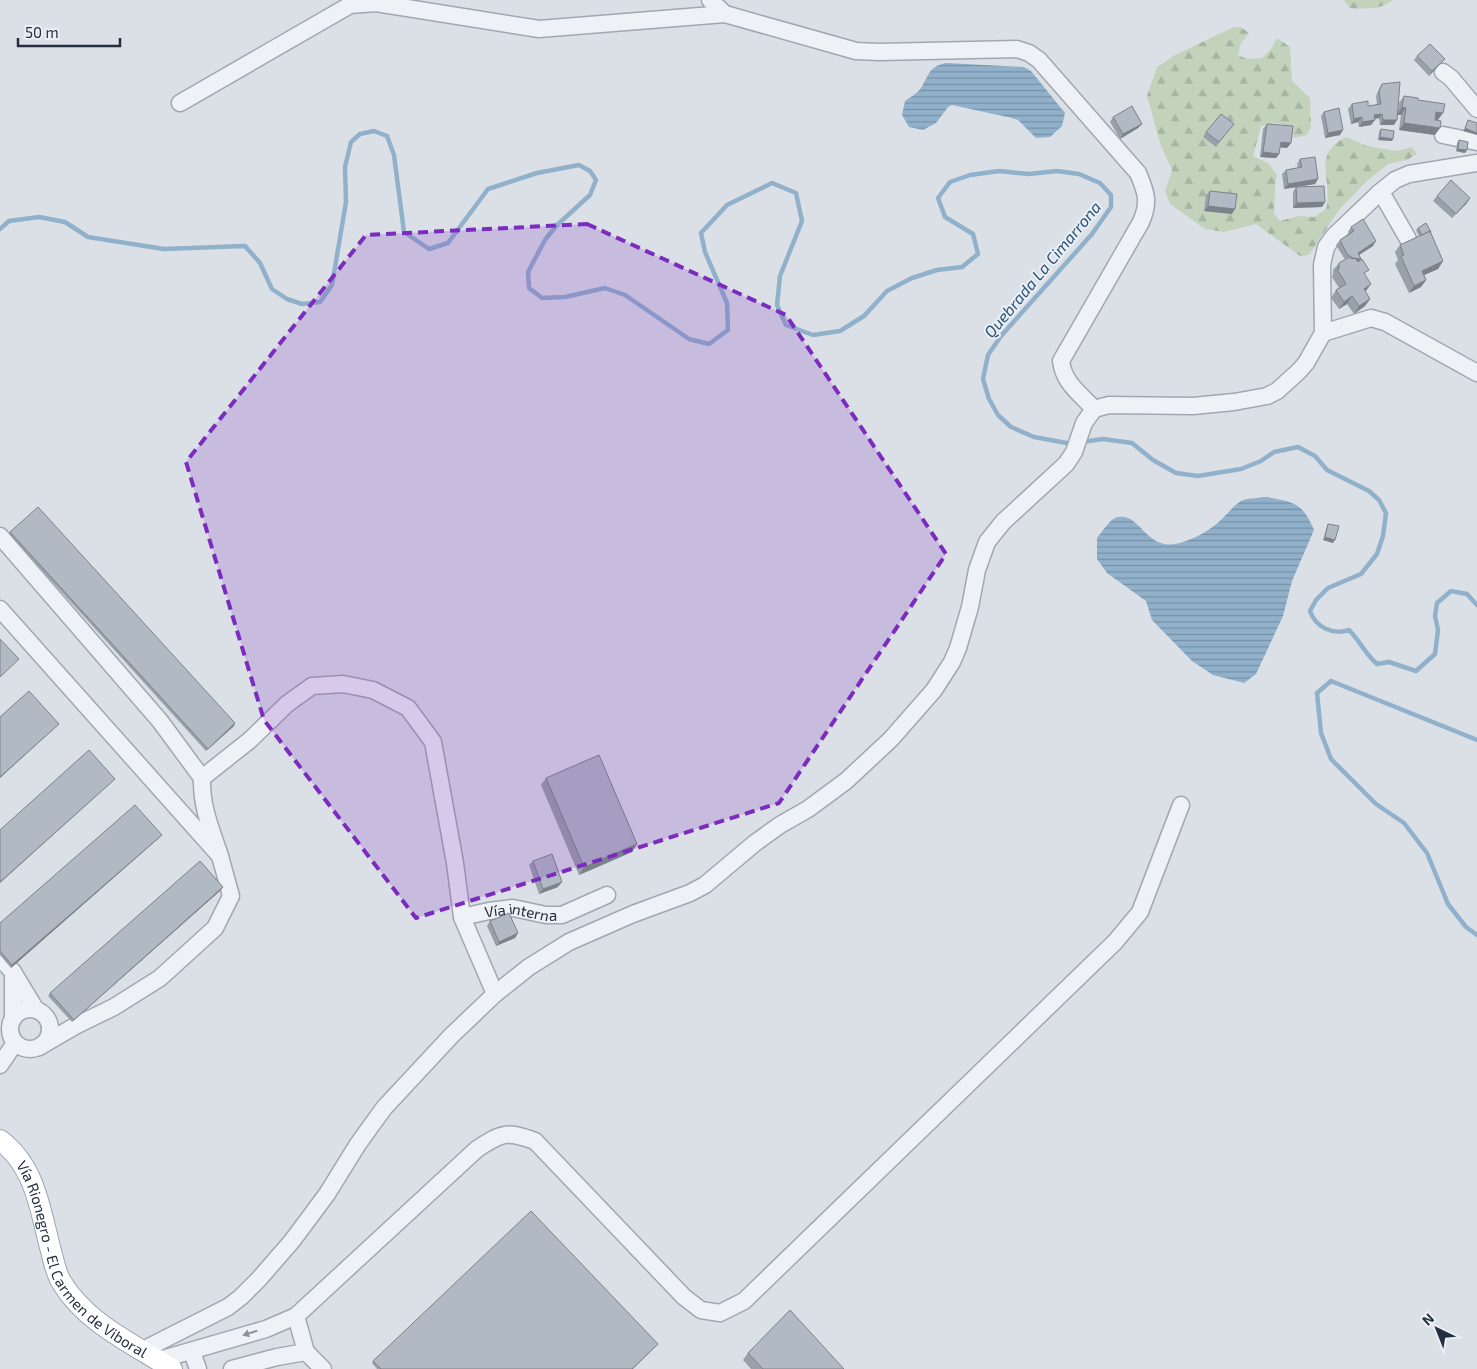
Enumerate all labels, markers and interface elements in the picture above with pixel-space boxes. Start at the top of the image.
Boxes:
scale bar [18,15,120,47]
text: 50 m [25,23,59,41]
water label: Quebrada La Cimarrona [980,197,1105,342]
street label: Vía interna [483,899,557,924]
street label: Vía Rionegro - El Carmen de Viboral [13,1157,151,1361]
north arrow [1412,1304,1462,1354]
text: N [1418,1309,1437,1329]
one-way arrow [243,1330,258,1338]

